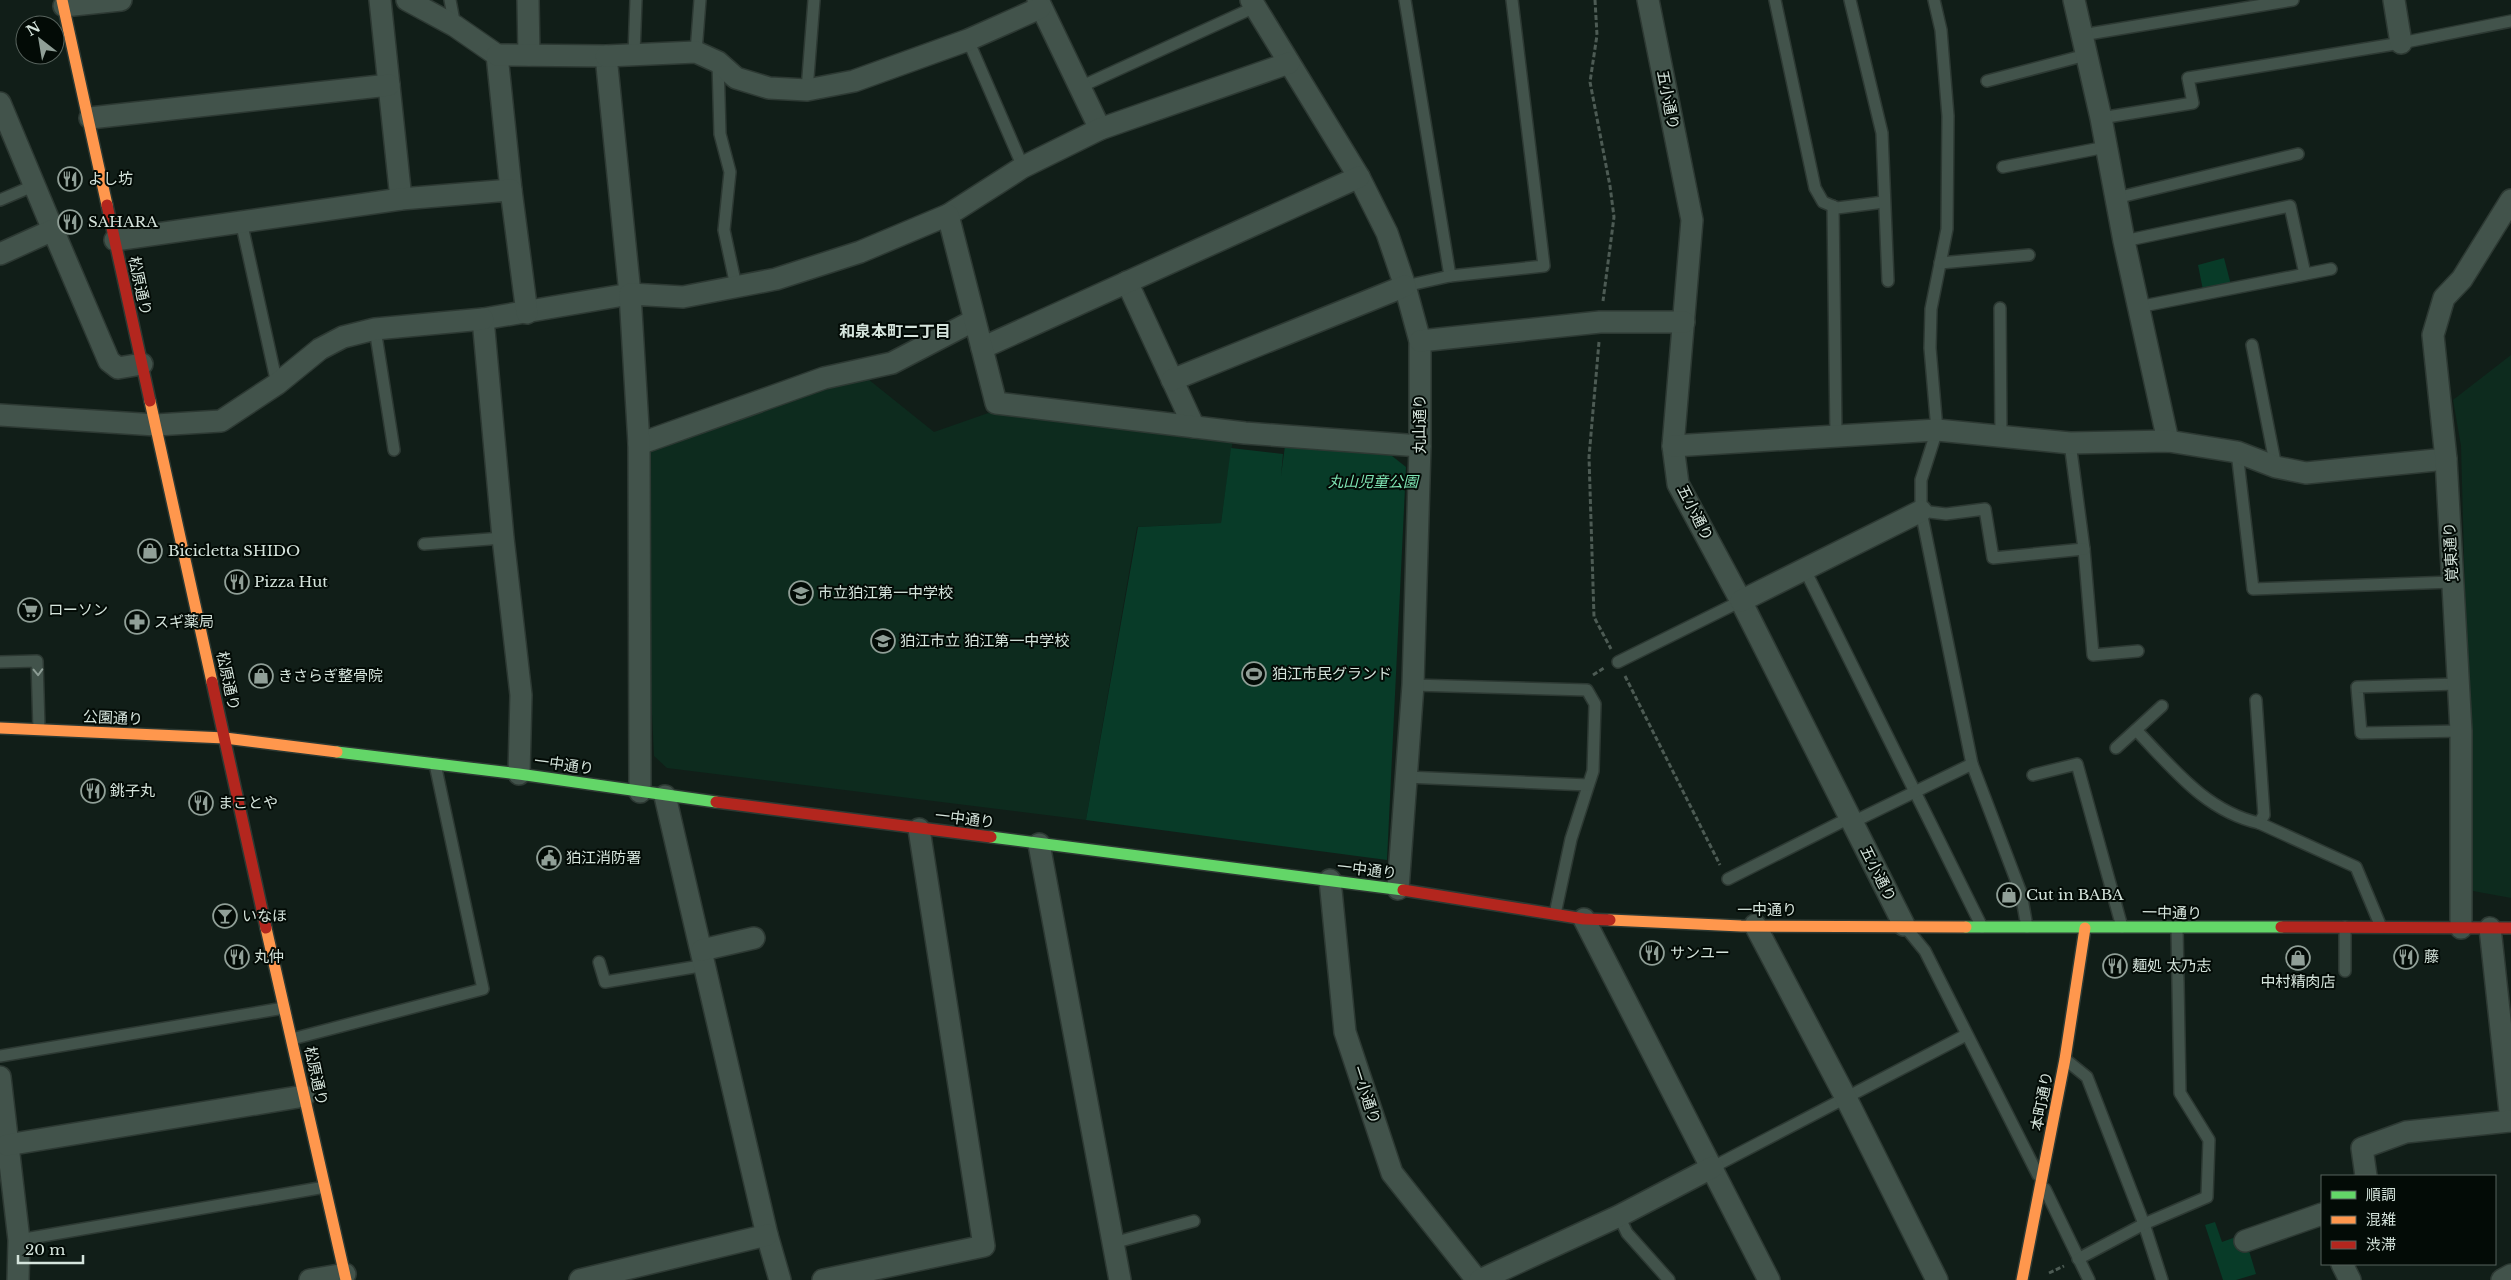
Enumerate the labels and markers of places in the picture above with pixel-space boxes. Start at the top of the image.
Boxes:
restaurant icon: よし坊 [57,166,83,192]
place label: よし坊 [88,169,133,188]
restaurant icon: SAHARA [57,209,83,235]
place label: SAHARA [88,212,158,231]
shop icon: Bicicletta SHIDO [137,538,163,564]
place label: Bicicletta SHIDO [168,541,300,560]
restaurant icon: Pizza Hut [224,569,250,595]
place label: Pizza Hut [254,572,328,591]
school or university icon: 市立狛江第一中学校 [788,580,814,606]
place label: 市立狛江第一中学校 [818,583,953,602]
supermarket icon: ローソン [17,597,43,623]
place label: ローソン [48,600,108,619]
pharmacy icon: スギ薬局 [124,609,150,635]
place label: スギ薬局 [154,612,214,631]
school or university icon: 狛江市立 狛江第一中学校 [870,628,896,654]
place label: 狛江市立 狛江第一中学校 [900,631,1069,650]
sports icon: 狛江市民グランド [1241,661,1267,687]
shop icon: きさらぎ整骨院 [248,663,274,689]
place label: 狛江市民グランド [1272,664,1392,683]
place label: きさらぎ整骨院 [278,666,383,685]
restaurant icon: 銚子丸 [80,778,106,804]
place label: 銚子丸 [110,781,155,800]
restaurant icon: まことや [188,790,214,816]
place label: まことや [218,793,278,812]
public building icon: 狛江消防署 [536,845,562,871]
place label: 狛江消防署 [566,848,641,867]
shop icon: Cut in BABA [1996,882,2022,908]
place label: Cut in BABA [2026,885,2124,904]
bar icon: いなほ [212,903,238,929]
place label: いなほ [242,906,287,925]
restaurant icon: サンユー [1639,940,1665,966]
place label: サンユー [1670,943,1730,962]
restaurant icon: 丸仲 [224,944,250,970]
restaurant icon: 藤 [2393,944,2419,970]
shop icon: 中村精肉店 [2285,945,2311,971]
place label: 丸仲 [254,947,284,966]
place label: 藤 [2424,947,2439,966]
restaurant icon: 麺処 太乃志 [2102,953,2128,979]
place label: 麺処 太乃志 [2132,956,2211,975]
place label: 中村精肉店 [2260,972,2336,991]

